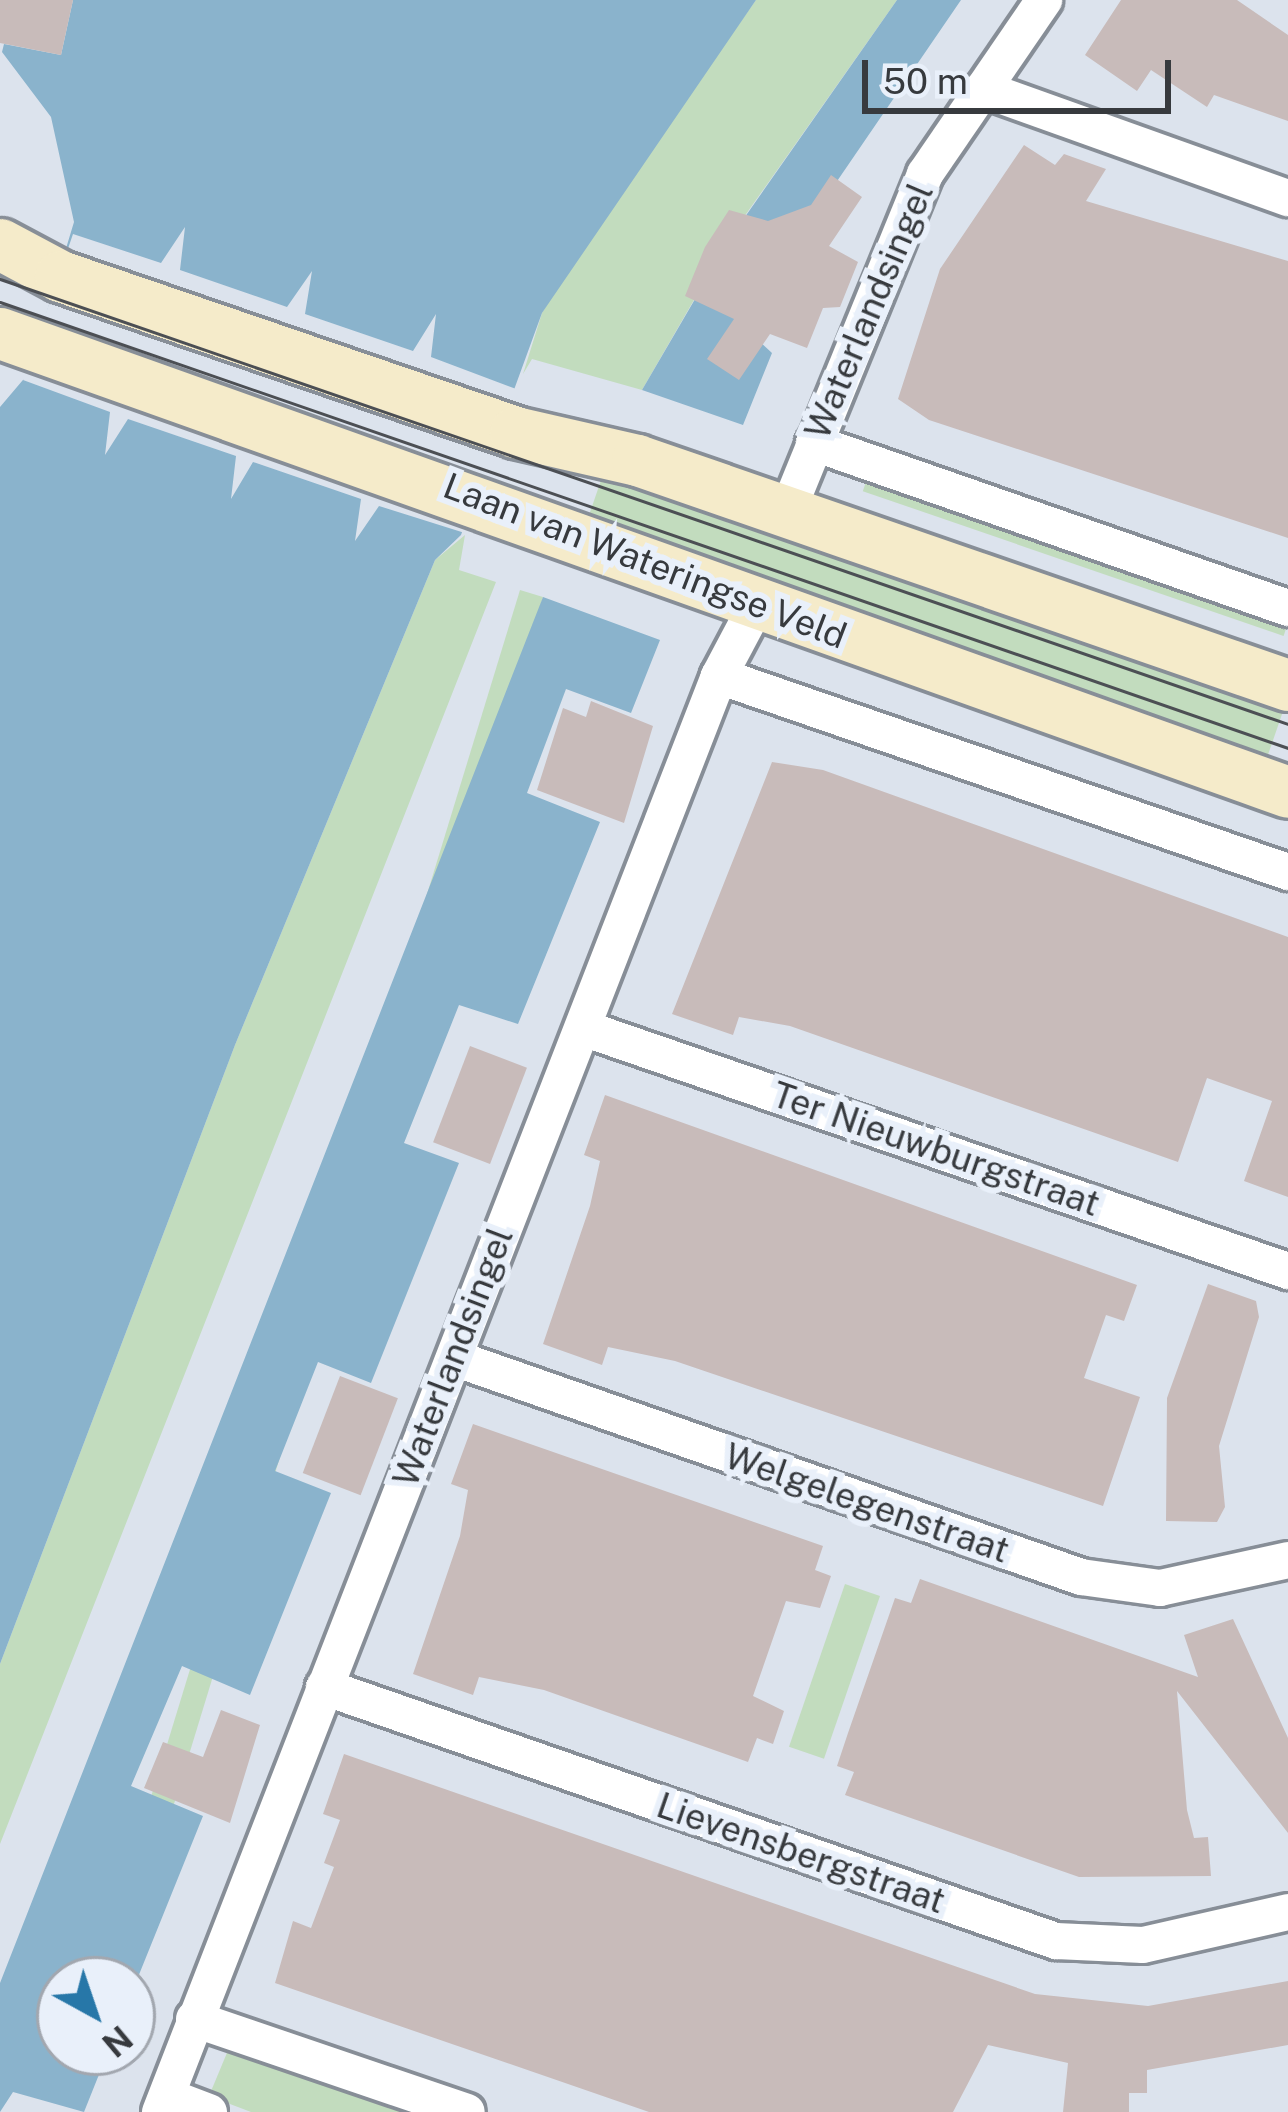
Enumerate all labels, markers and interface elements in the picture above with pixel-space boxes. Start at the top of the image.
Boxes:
scale bar [868,36,1177,110]
text: 50 m [883,60,968,102]
street label: Waterlandsingel [796,176,942,446]
street label: Laan van Wateringse Veld [437,464,853,658]
street label: Ter Nieuwburgstraat [767,1073,1105,1225]
street label: Waterlandsingel [384,1221,522,1493]
street label: Welgelegenstraat [719,1434,1015,1572]
street label: Lievensbergstraat [651,1783,951,1923]
north arrow [36,1956,156,2076]
text: N [95,2018,139,2064]

